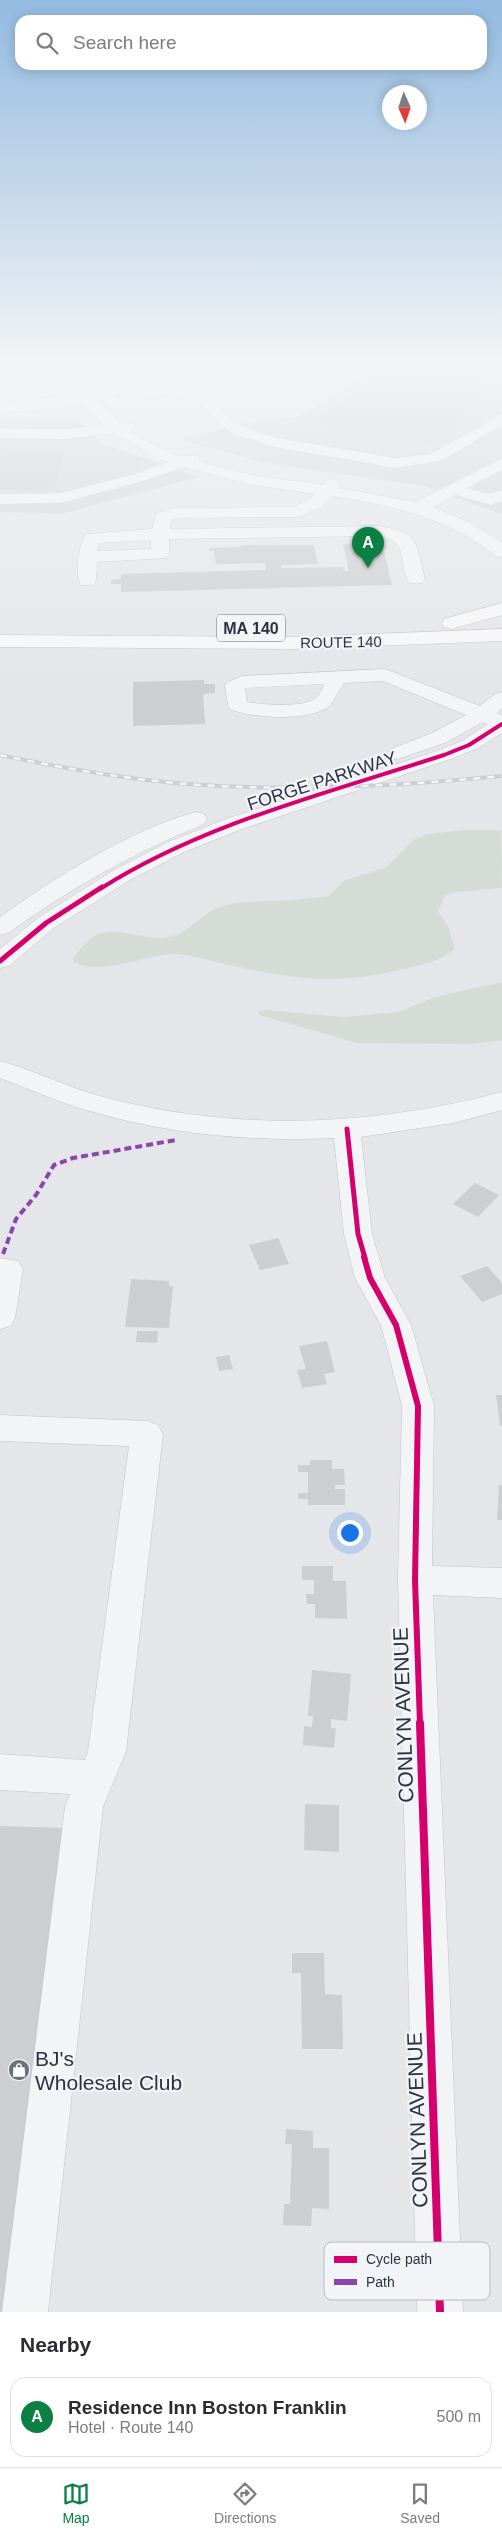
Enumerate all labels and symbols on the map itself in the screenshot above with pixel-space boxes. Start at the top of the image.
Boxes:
north arrow [382,85,427,130]
pin: A [352,527,384,568]
road number: MA 140 [217,614,285,641]
street label: ROUTE 140 [300,633,382,651]
street label: FORGE PARKWAY [245,747,399,815]
your location [337,1520,363,1546]
street label: CONLYN AVENUE [388,1627,418,1803]
street label: CONLYN AVENUE [402,2032,432,2208]
place label: BJ's Wholesale Club [35,2047,182,2094]
shop icon: BJ's Wholesale Club [7,2058,31,2082]
legend [324,2242,490,2300]
text: Cycle path [366,2251,432,2267]
text: Path [366,2274,395,2290]

